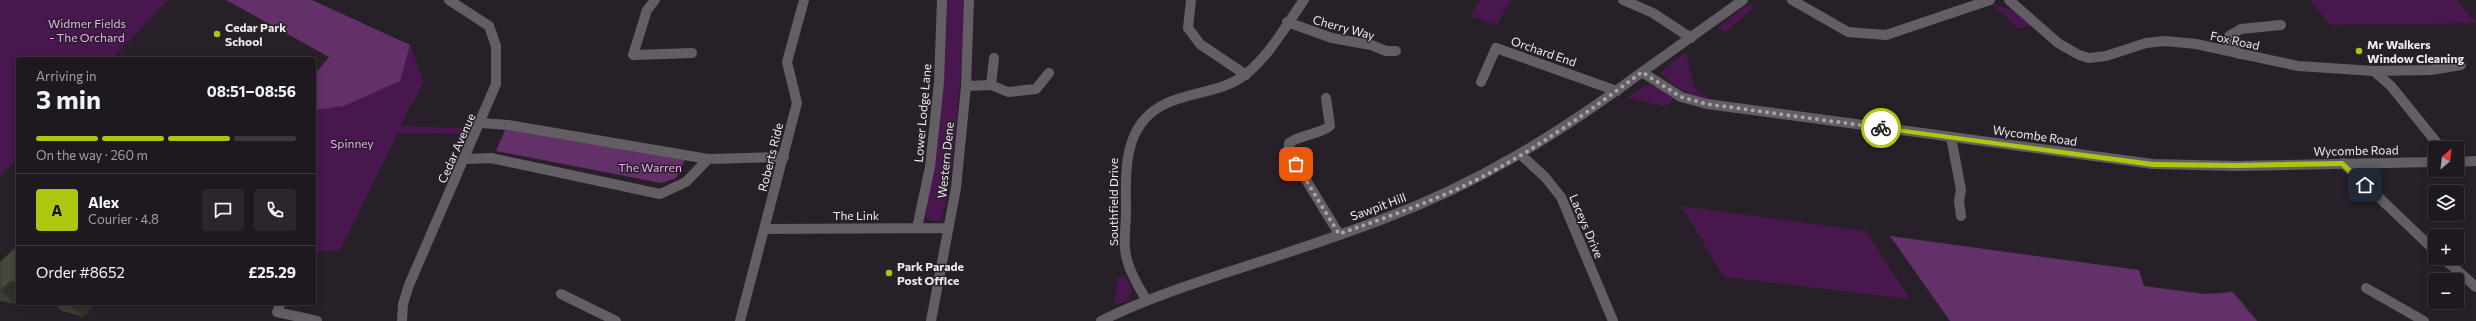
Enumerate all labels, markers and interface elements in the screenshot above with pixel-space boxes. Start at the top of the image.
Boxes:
street label: Cherry Way [1312,12,1376,42]
park label: Widmer Fields - The Orchard [48,16,126,44]
place label: Cedar Park School [225,20,286,48]
street label: Fox Road [2209,28,2261,52]
marker: Cedar Park School [212,29,222,39]
street label: Orchard End [1509,33,1579,69]
place label: Mr Walkers Window Cleaning [2367,37,2464,65]
marker: Mr Walkers Window Cleaning [2354,46,2364,56]
street label: Lower Lodge Lane [911,63,933,163]
text: Arriving in [36,68,96,84]
text: 08:51–08:56 [207,82,296,100]
text: 3 min [36,83,101,114]
courier [1861,108,1901,148]
street label: Cedar Avenue [434,111,478,185]
icon: bike [1870,117,1892,139]
street label: Roberts Ride [755,121,785,193]
street label: Western Dene [934,121,956,199]
street label: Wycombe Road [1992,122,2078,148]
park label: Spinney [330,136,374,150]
north arrow [2428,141,2464,177]
map controls [2428,141,2464,309]
street label: Wycombe Road [2313,142,2399,158]
text: On the way · 260 m [36,147,148,163]
pin [1279,147,1313,181]
icon: bag [1285,153,1307,175]
street label: Southfield Drive [1106,158,1120,246]
park label: The Warren [618,160,682,174]
pin [2348,168,2382,202]
icon: home [2354,174,2376,196]
button: layers [2428,185,2464,221]
button: chat [202,189,244,231]
button: phone [254,189,296,231]
street label: Sawpit Hill [1348,189,1408,223]
street label: Laceys Drive [1567,192,1607,260]
text: Alex [88,193,119,211]
text: A [52,201,62,219]
street label: The Link [833,208,880,222]
text: Courier · 4.8 [88,211,159,227]
button: + [2428,229,2464,265]
place label: Park Parade Post Office [897,259,964,287]
text: Order #8652 [36,263,125,281]
text: £25.29 [248,263,296,281]
marker: Park Parade Post Office [884,268,894,278]
button: − [2428,273,2464,309]

